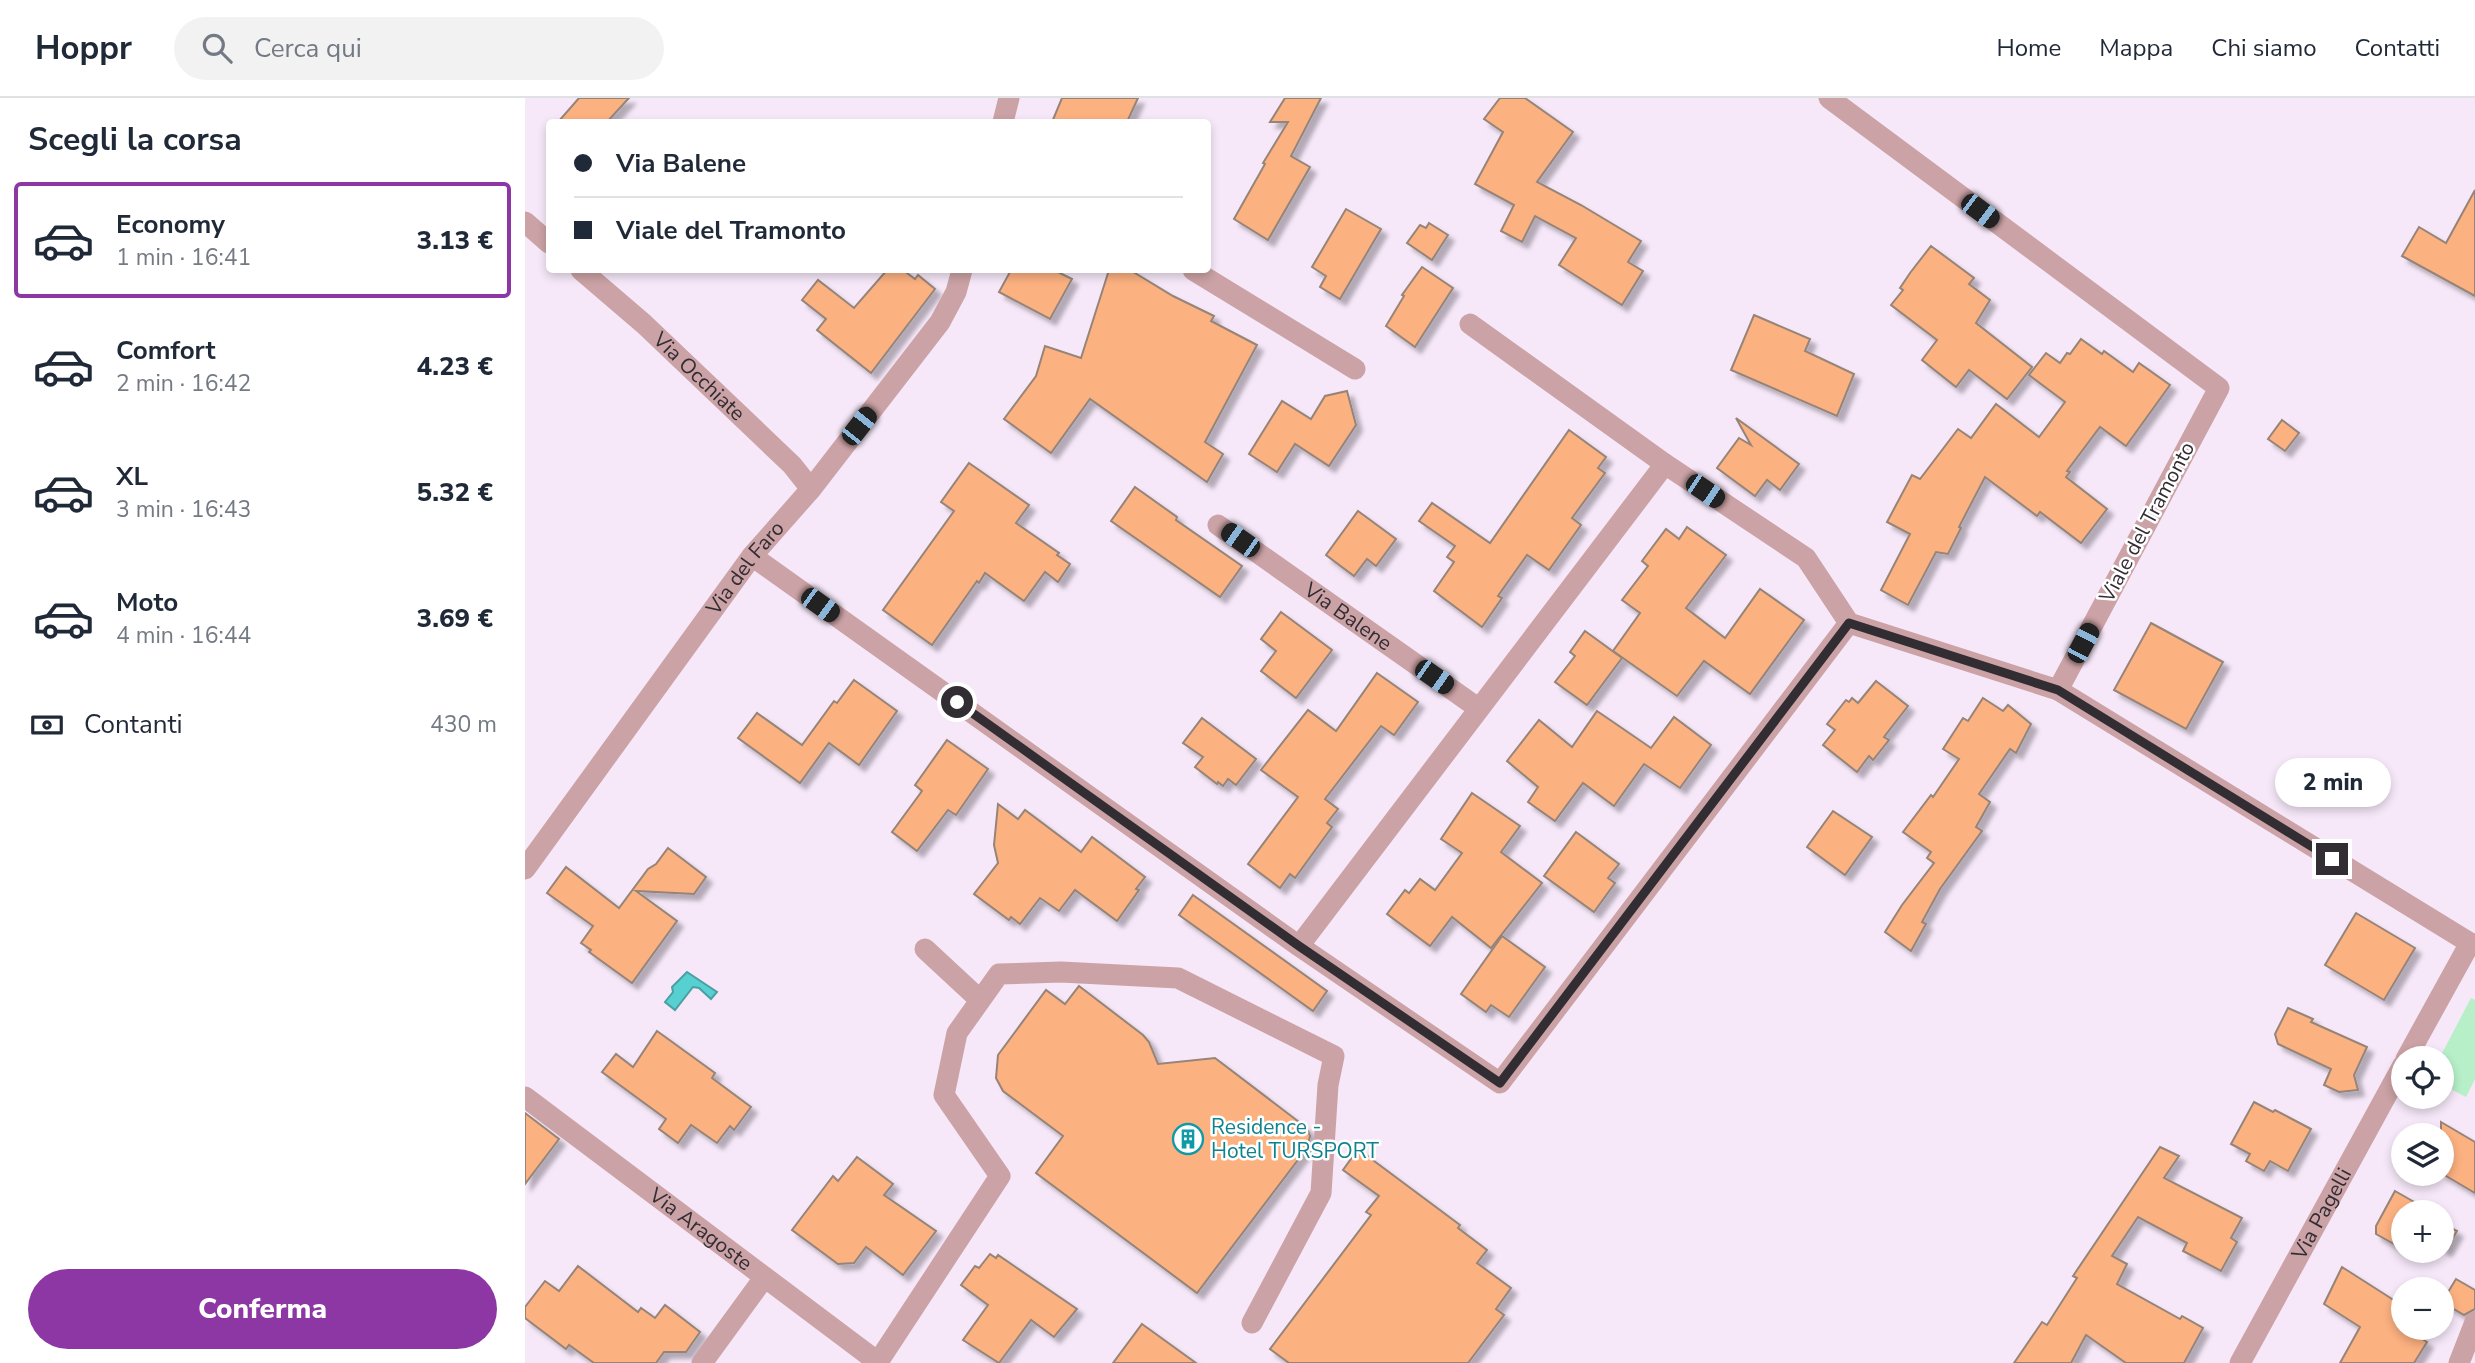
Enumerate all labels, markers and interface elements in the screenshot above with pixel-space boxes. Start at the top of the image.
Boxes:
search box [174,17,664,80]
text: Hoppr [35,26,132,71]
icon: search [198,29,236,67]
text: Cerca qui [254,31,362,66]
text: Home [1996,32,2061,64]
text: Mappa [2099,32,2173,64]
text: Chi siamo [2211,32,2317,64]
text: Contatti [2355,32,2440,64]
text: Scegli la corsa [28,118,242,161]
text: Via Balene [616,146,746,181]
car [1957,190,2004,232]
text: Economy [116,207,225,242]
icon: car [32,209,95,272]
text: Viale del Tramonto [616,213,846,248]
text: 3.13 € [417,223,493,258]
text: 1 min · 16:41 [116,242,251,273]
street label: Via Occhiate [646,325,751,427]
text: Comfort [116,333,216,368]
icon: car [32,335,95,398]
text: 4.23 € [417,349,493,384]
text: 2 min · 16:42 [116,368,251,399]
car [838,403,881,449]
street label: Viale del Tramonto [2092,437,2201,608]
text: XL [116,459,148,494]
icon: car [32,461,95,524]
car [1682,471,1729,511]
text: 5.32 € [417,475,493,510]
text: 3 min · 16:43 [116,494,251,525]
street label: Via del Faro [699,515,791,622]
car [1217,519,1264,561]
street label: Via Balene [1298,575,1398,657]
car [797,584,844,626]
text: Moto [116,585,178,620]
icon: car [32,587,95,650]
text: 3.69 € [417,601,493,636]
text: 4 min · 16:44 [116,620,251,651]
car [2064,620,2103,666]
car [1411,656,1458,698]
route start [941,686,973,718]
icon: cash [28,706,66,744]
text: Contanti [84,707,183,742]
text: 430 m [430,709,497,740]
callout: 2 min [2274,758,2390,806]
text: 2 min [2303,767,2363,798]
route end [2316,843,2348,875]
map controls [2391,1046,2454,1340]
button: locate [2391,1046,2454,1109]
place label: Residence - Hotel TURSPORT [1211,1113,1379,1165]
building icon: Residence - Hotel TURSPORT [1171,1122,1205,1156]
button: layers [2391,1123,2454,1186]
street label: Via Pagelli [2285,1163,2358,1266]
street label: Via Aragoste [643,1181,758,1277]
button: + [2391,1200,2454,1263]
button: Conferma [28,1269,497,1349]
button: − [2391,1277,2454,1340]

